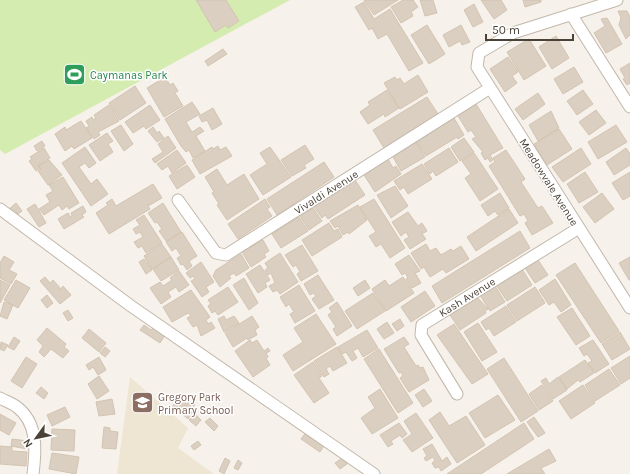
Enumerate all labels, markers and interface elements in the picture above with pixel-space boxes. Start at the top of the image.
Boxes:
scale bar [486,16,573,42]
text: 50 m [492,23,520,37]
sports icon: Caymanas Park [62,62,88,88]
place label: Caymanas Park [90,69,168,82]
street label: Meadowvale Avenue [516,136,581,229]
street label: Vivaldi Avenue [292,167,361,217]
street label: Kash Avenue [437,275,498,320]
school or university icon: Gregory Park Primary School [130,390,156,416]
place label: Gregory Park Primary School [158,391,233,417]
north arrow [16,418,56,458]
text: N [20,436,36,450]

